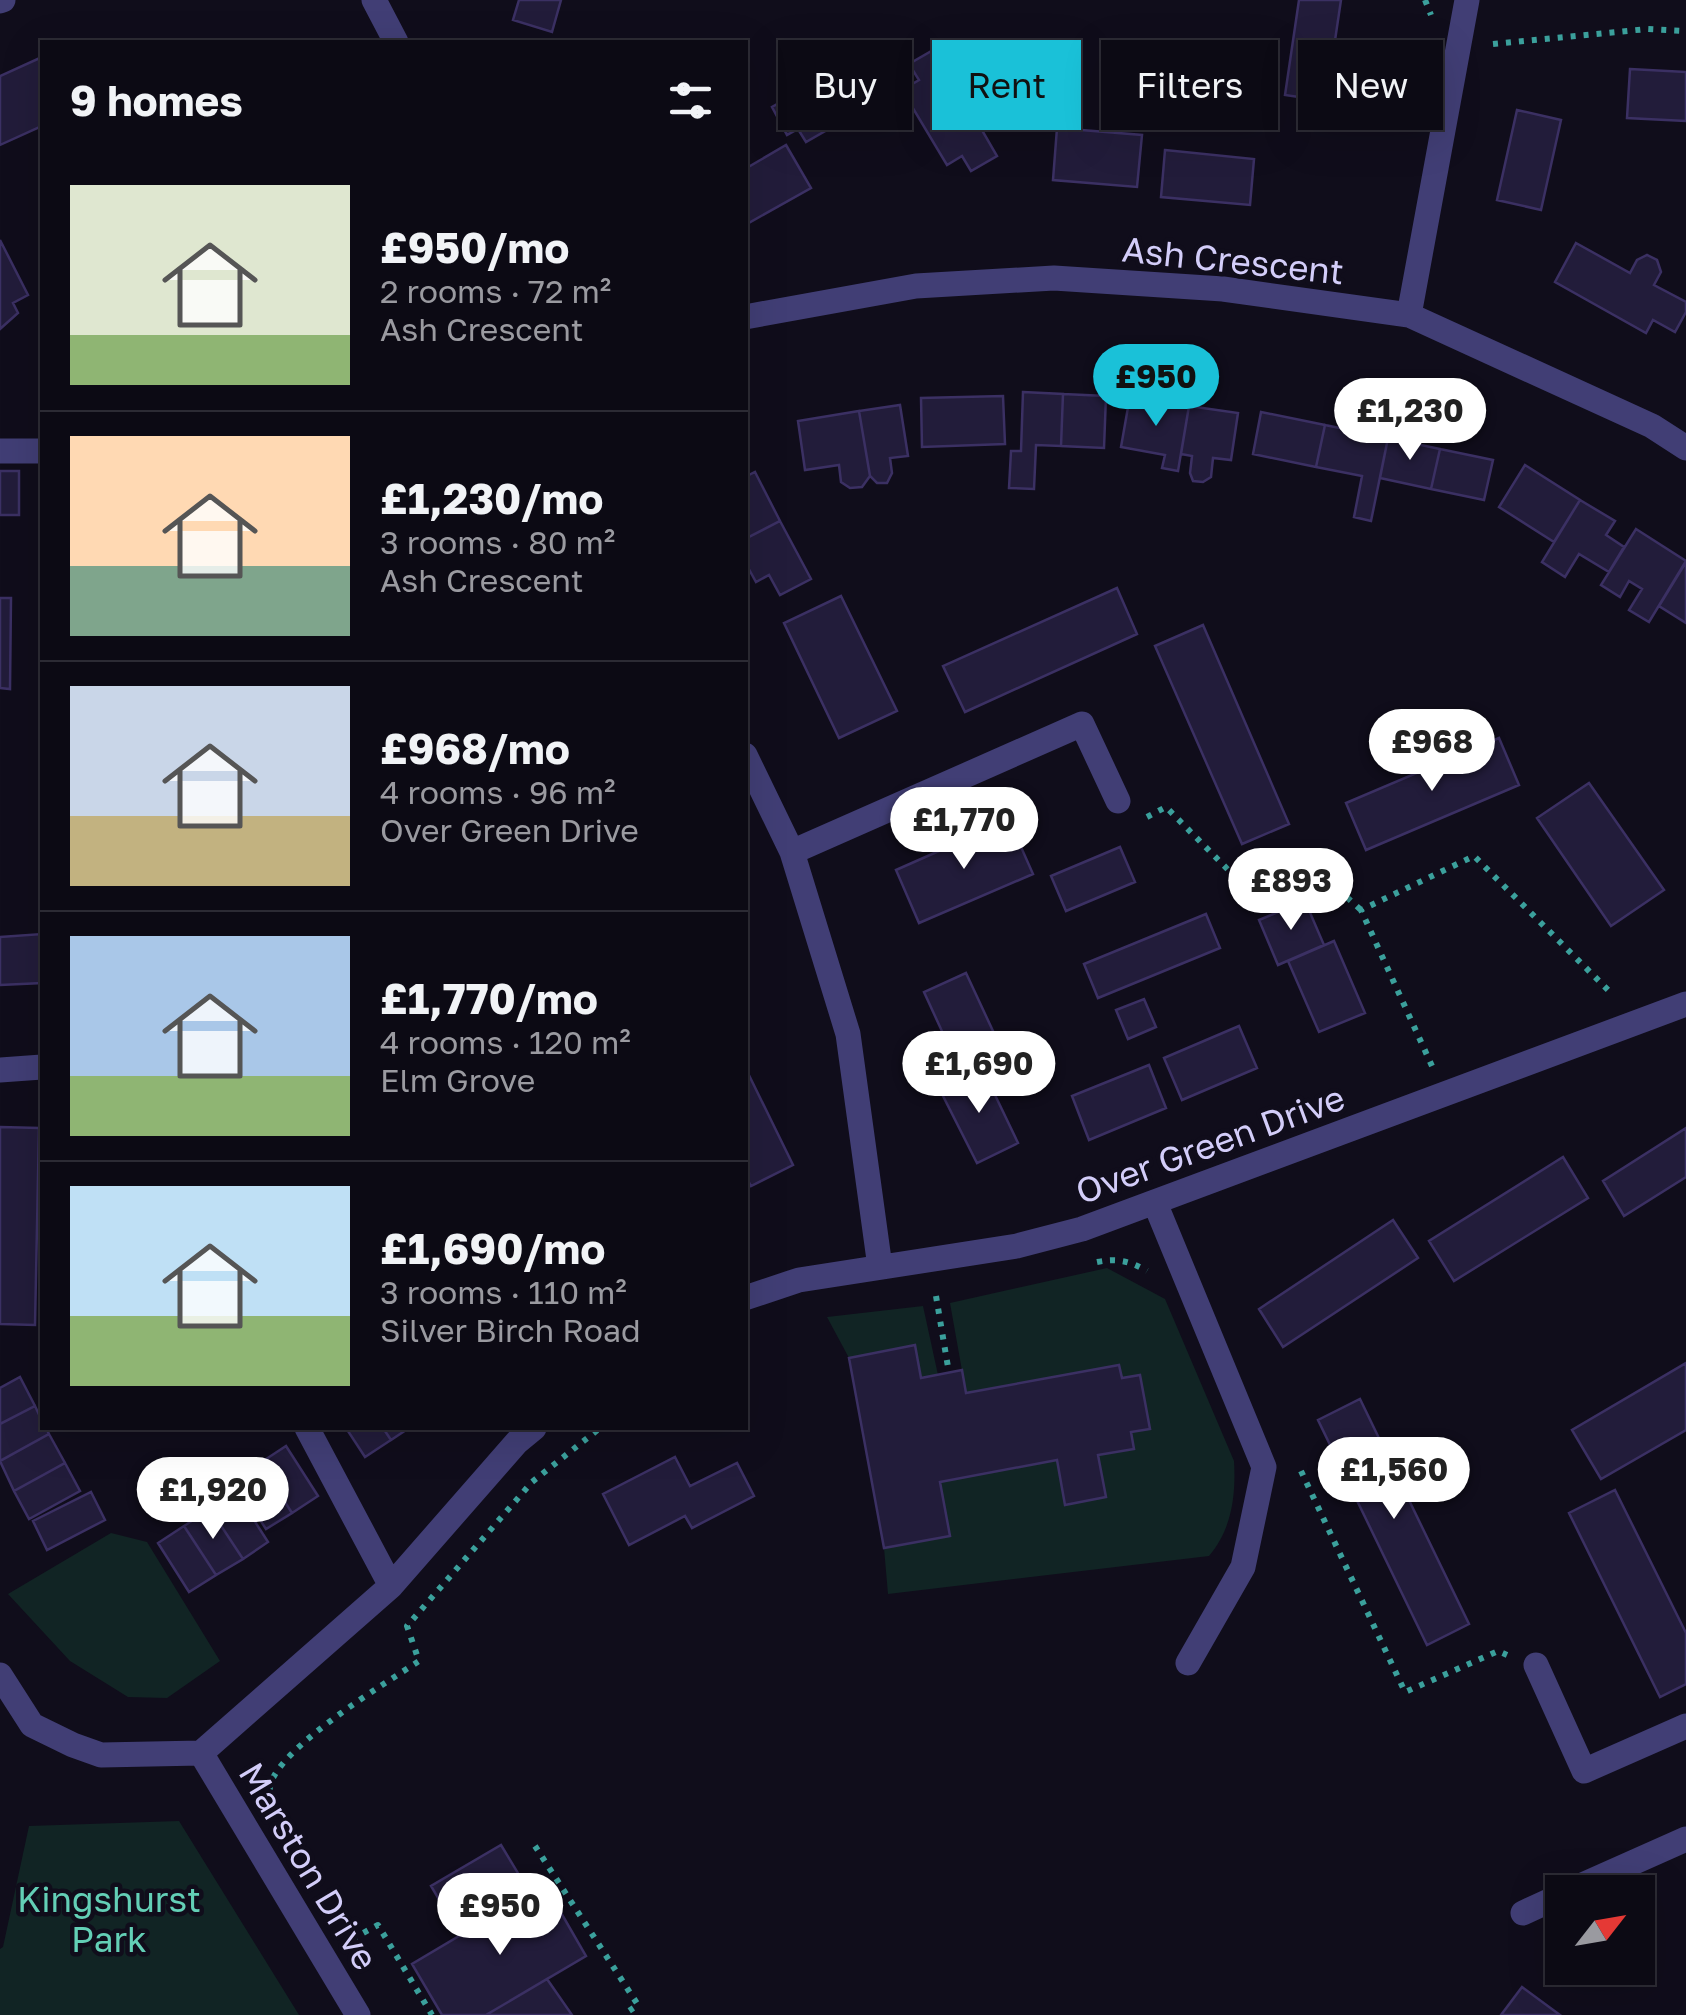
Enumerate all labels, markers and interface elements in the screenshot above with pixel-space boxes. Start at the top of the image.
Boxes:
chip: Buy [778,40,912,130]
chip: Rent [932,40,1081,130]
chip: Filters [1101,40,1278,130]
chip: New [1298,40,1443,130]
icon: filters [663,73,718,128]
text: 9 homes [70,75,243,125]
text: £950/mo [380,222,569,272]
icon: home [150,225,270,345]
street label: Ash Crescent [1120,227,1346,293]
text: 2 rooms · 72 m² [380,272,611,310]
text: Ash Crescent [380,310,584,348]
pin: £950 [1097,344,1215,429]
text: £950 [1115,357,1197,395]
pin: £1,230 [1329,378,1491,463]
text: £1,230 [1356,391,1464,429]
text: £1,230/mo [380,473,603,523]
icon: home [150,476,270,596]
text: 3 rooms · 80 m² [380,523,615,561]
text: Ash Crescent [380,561,584,599]
pin: £968 [1373,709,1491,794]
text: £968 [1391,722,1473,760]
text: £968/mo [380,723,570,773]
icon: home [150,726,270,846]
text: 4 rooms · 96 m² [380,773,616,811]
pin: £1,770 [883,787,1045,872]
text: £1,770 [912,800,1016,838]
text: Over Green Drive [380,811,639,849]
pin: £893 [1232,848,1350,933]
text: £893 [1250,861,1332,899]
text: £1,770/mo [380,973,598,1023]
icon: home [150,976,270,1096]
text: 4 rooms · 120 m² [380,1023,631,1061]
pin: £1,690 [898,1031,1060,1116]
text: £1,690 [924,1044,1034,1082]
text: Elm Grove [380,1061,535,1099]
street label: Over Green Drive [1070,1076,1350,1212]
text: £1,690/mo [380,1223,606,1273]
icon: home [150,1226,270,1346]
text: 3 rooms · 110 m² [380,1273,627,1311]
text: Silver Birch Road [380,1311,641,1349]
pin: £1,560 [1313,1437,1475,1522]
text: £1,560 [1340,1450,1448,1488]
pin: £1,920 [132,1457,294,1542]
text: £1,920 [159,1470,267,1508]
street label: Marston Drive [231,1755,387,1977]
pin: £950 [441,1873,559,1958]
north arrow [1545,1875,1655,1985]
map controls [1545,1875,1655,1985]
park label: Kingshurst Park [17,1878,201,1960]
text: £950 [459,1886,541,1924]

